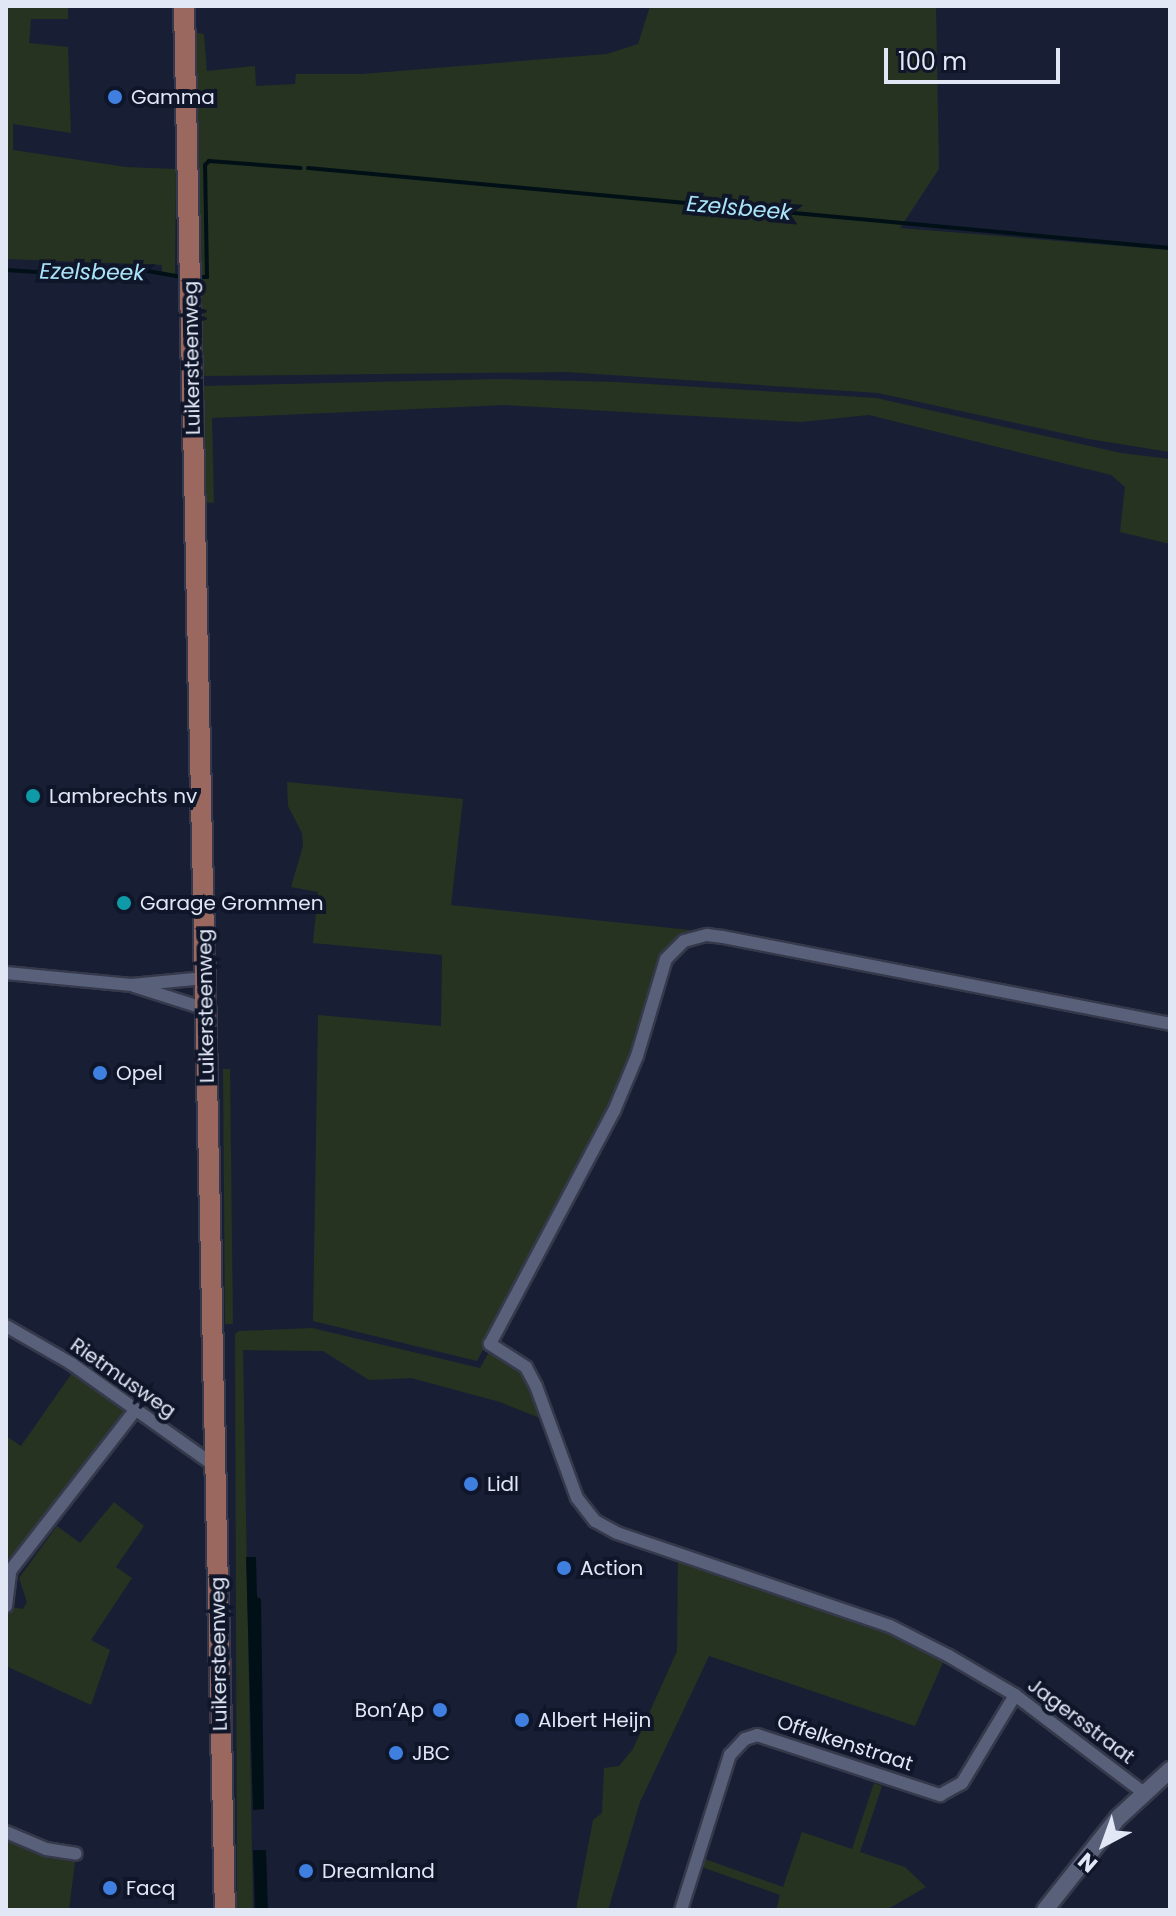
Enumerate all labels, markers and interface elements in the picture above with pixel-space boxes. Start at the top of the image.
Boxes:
scale bar [888,32,1064,82]
text: 100 m [898,45,967,78]
place label: Gamma [131,85,215,109]
marker: Gamma [106,88,124,106]
water label: Ezelsbeek [685,190,793,226]
water label: Ezelsbeek [39,258,145,286]
street label: Luikersteenweg [179,281,205,435]
place label: Lambrechts nv [49,784,197,808]
marker: Lambrechts nv [24,787,42,805]
place label: Garage Grommen [140,891,324,915]
marker: Garage Grommen [115,894,133,912]
street label: Luikersteenweg [193,929,219,1083]
place label: Opel [116,1061,163,1085]
marker: Opel [91,1064,109,1082]
street label: Rietmusweg [66,1333,180,1423]
place label: Lidl [487,1472,519,1496]
marker: Lidl [462,1475,480,1493]
place label: Action [580,1556,643,1580]
marker: Action [555,1559,573,1577]
street label: Luikersteenweg [206,1577,232,1731]
street label: Jagersstraat [1023,1673,1139,1769]
place label: Bon’Ap [355,1698,424,1722]
marker: Bon’Ap [431,1701,449,1719]
place label: Albert Heijn [538,1708,651,1732]
street label: Offelkenstraat [774,1710,916,1776]
marker: Albert Heijn [513,1711,531,1729]
place label: JBC [412,1741,450,1765]
marker: JBC [387,1744,405,1762]
north arrow [1064,1804,1144,1884]
text: N [1072,1845,1104,1880]
place label: Dreamland [322,1859,435,1883]
marker: Dreamland [297,1862,315,1880]
place label: Facq [126,1876,175,1900]
marker: Facq [101,1879,119,1897]

